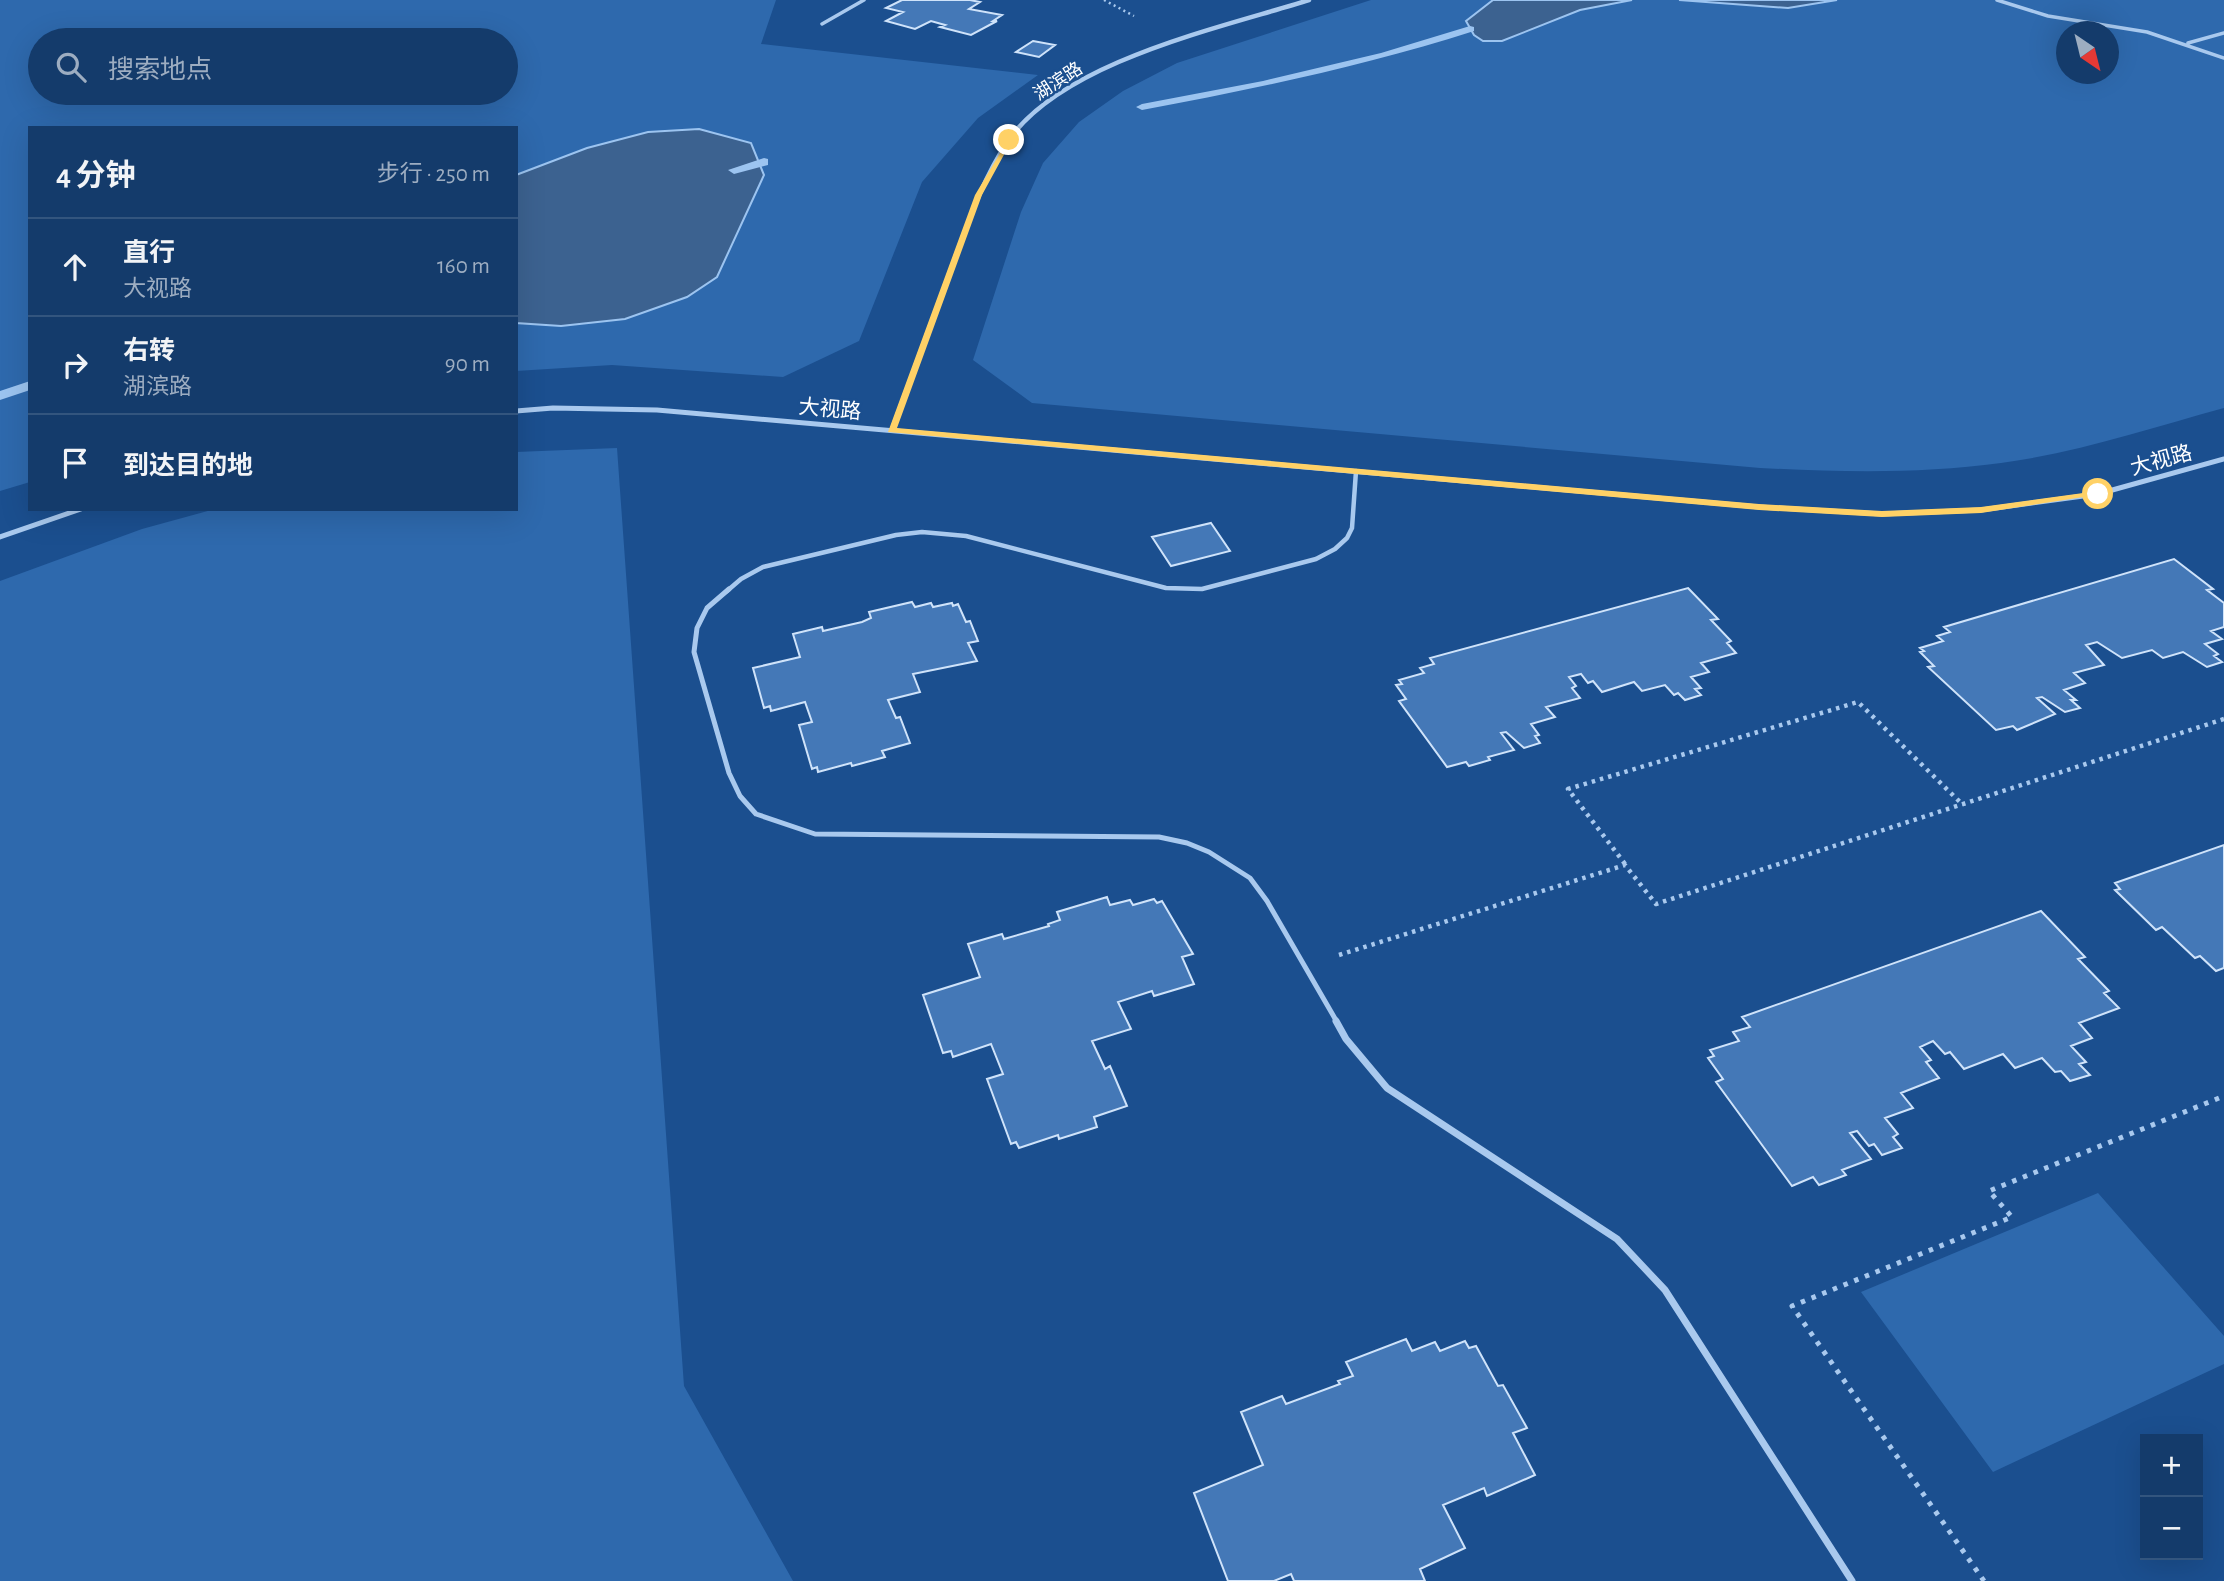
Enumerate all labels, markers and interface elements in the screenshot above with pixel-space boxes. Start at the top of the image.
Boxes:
north arrow [2056,21,2119,84]
search box [28,28,518,105]
icon: search [52,48,90,86]
text: 搜索地点 [108,57,212,83]
street label: 湖滨路 [1030,58,1086,104]
route end [993,124,1024,155]
text: 4 分钟 [56,161,136,191]
text: 步行 · 250 m [377,163,490,186]
text: 直行 [123,240,175,266]
icon: ahead [56,248,94,286]
text: 160 m [437,255,490,278]
text: 大视路 [123,278,192,301]
text: 右转 [123,338,175,364]
icon: right [56,346,94,384]
text: 90 m [445,353,490,376]
text: 湖滨路 [123,376,192,399]
street label: 大视路 [798,395,862,423]
street label: 大视路 [2128,441,2194,479]
icon: arrive [56,444,94,482]
text: 到达目的地 [123,453,253,479]
route start [2082,478,2113,509]
map controls [2140,1434,2203,1560]
button: + [2140,1434,2203,1497]
button: − [2140,1497,2203,1560]

